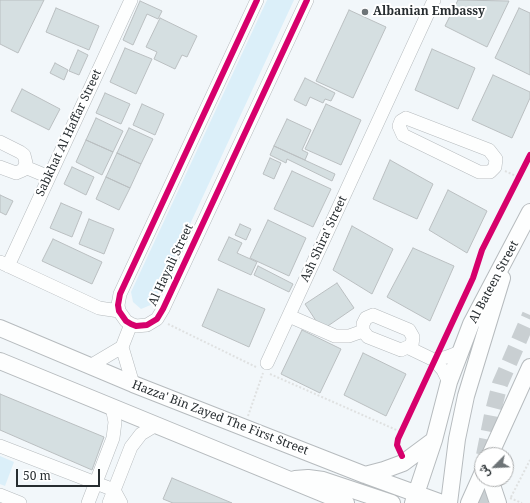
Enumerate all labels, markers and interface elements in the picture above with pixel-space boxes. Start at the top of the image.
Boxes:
place label: Albanian Embassy [373,5,485,19]
marker: Albanian Embassy [360,7,370,17]
street label: Sabkhat Al Haffar Street [33,67,105,199]
street label: Ash Shira' Street [298,194,350,284]
street label: Al Hayali Street [146,222,196,308]
street label: Al Bateen Street [466,238,522,326]
street label: Hazza' Bin Zayed The First Street [130,378,310,458]
north arrow [474,447,514,487]
scale bar [18,461,102,487]
text: ش [474,463,493,481]
text: 50 m [23,467,51,484]

